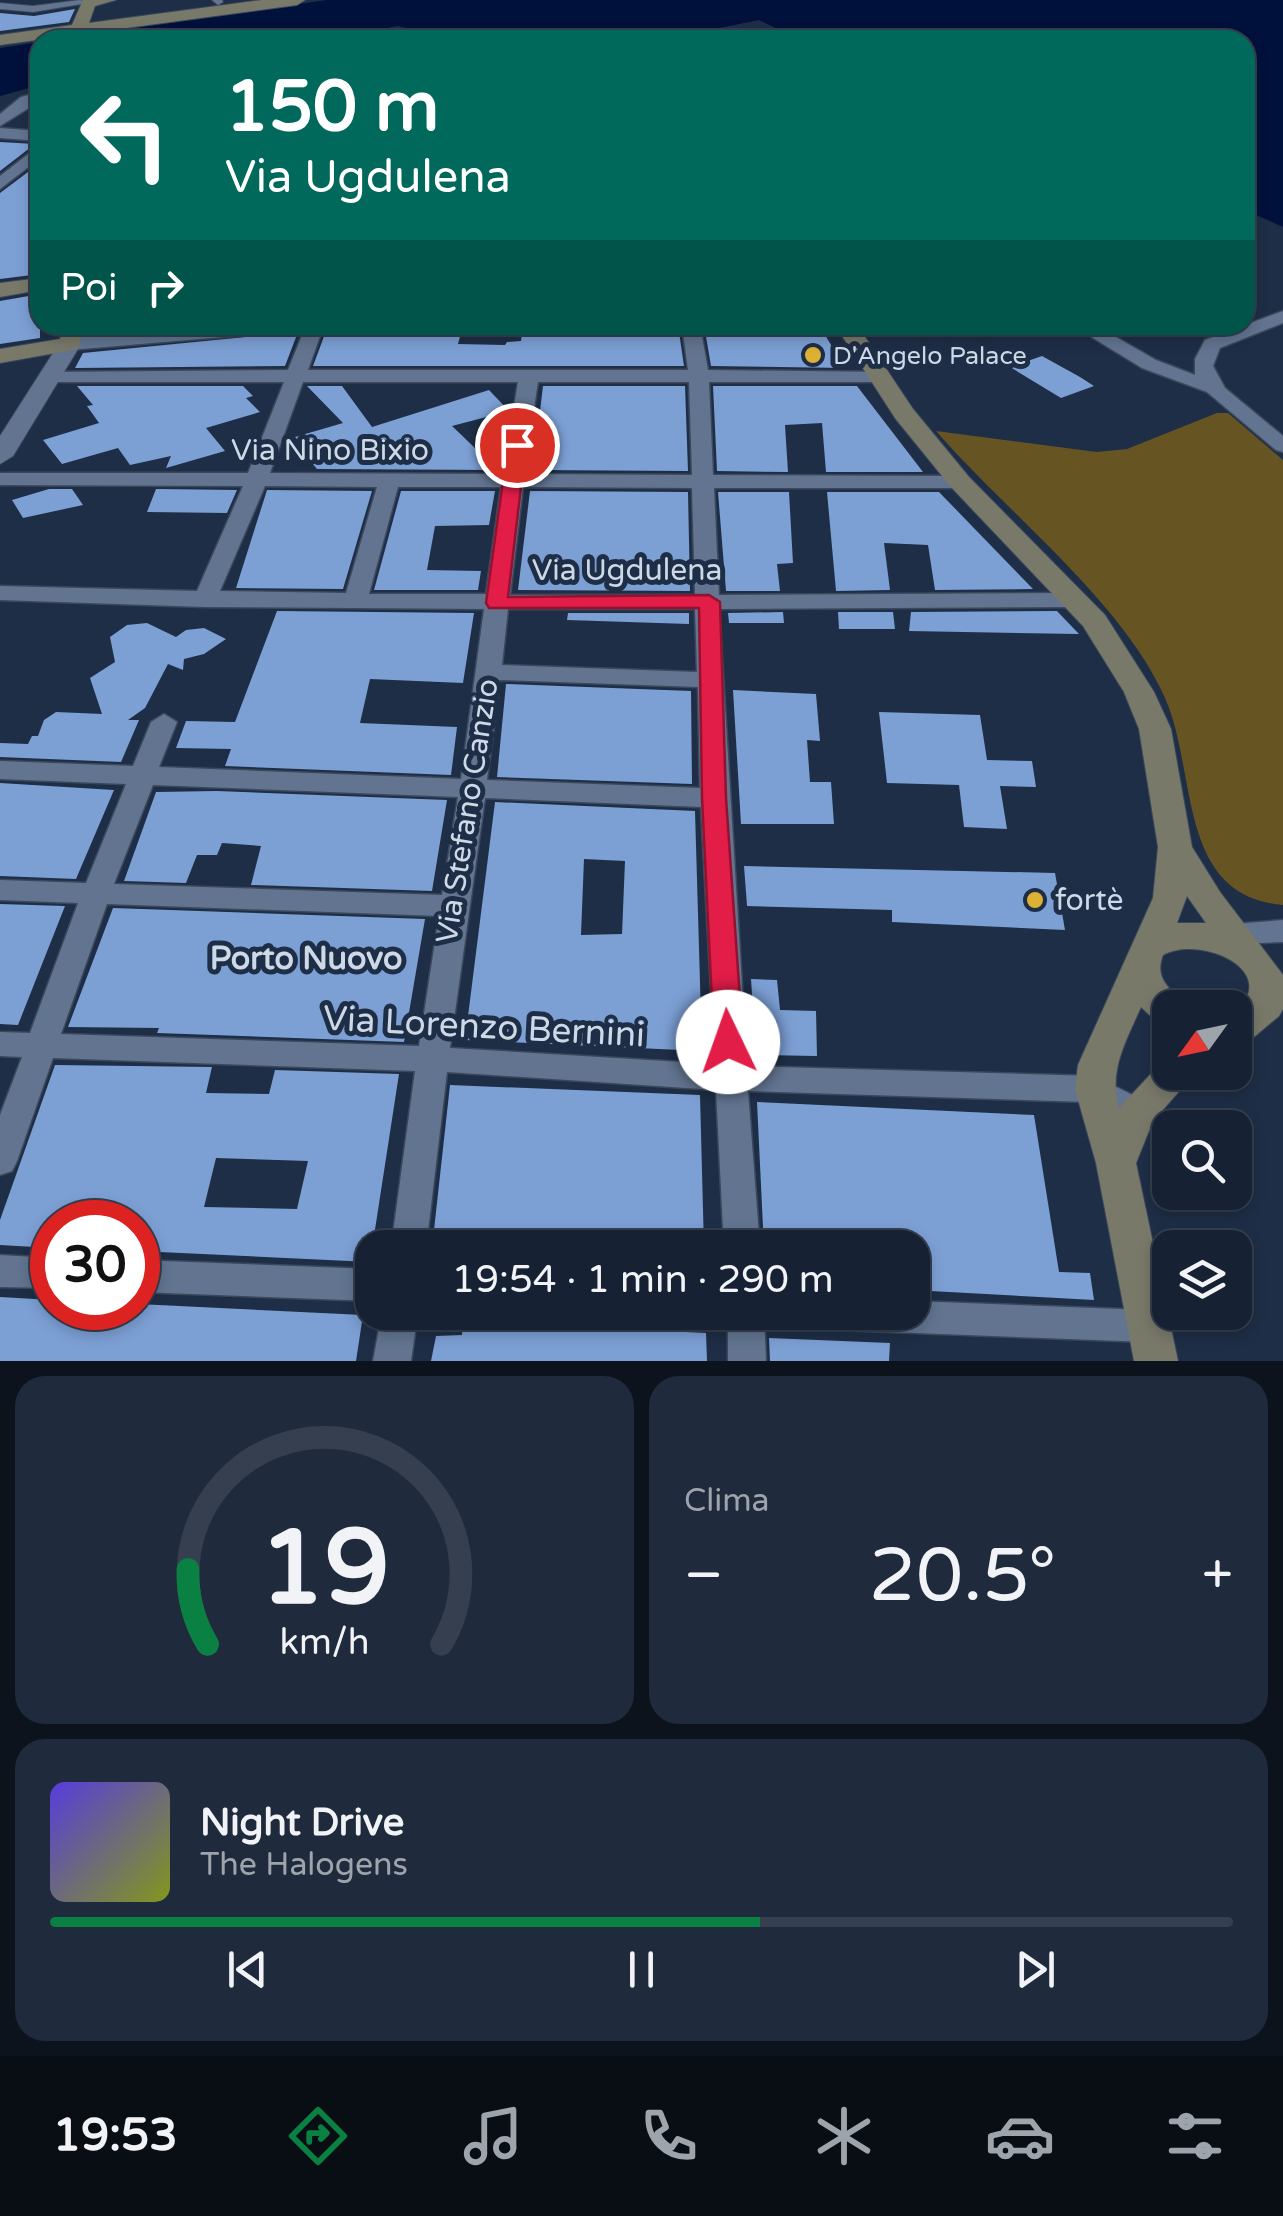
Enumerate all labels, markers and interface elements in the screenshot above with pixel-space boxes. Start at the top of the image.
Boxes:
text: 150 m [225,66,439,150]
icon: left [60,70,190,200]
text: Via Ugdulena [225,151,511,205]
icon: right [138,260,193,315]
text: Poi [60,265,118,311]
place label: D'Angelo Palace [833,341,1027,371]
marker: D'Angelo Palace [802,344,824,366]
pin [475,403,560,488]
icon: arrive [490,418,545,473]
street label: Via Nino Bixio [231,432,429,469]
street label: Via Ugdulena [532,552,722,589]
street label: Via Stefano Canzio [428,676,507,946]
place label: fortè [1055,882,1124,919]
marker: fortè [1024,889,1046,911]
district label: Porto Nuovo [210,940,402,978]
position arrow [676,990,780,1094]
north arrow [1152,990,1252,1090]
map controls [1152,990,1252,1330]
street label: Via Lorenzo Bernini [322,998,646,1056]
button: search [1152,1110,1252,1210]
speed limit sign: 30 [30,1200,160,1330]
button: layers [1152,1230,1252,1330]
text: 19:54 · 1 min · 290 m [451,1257,834,1303]
text: Clima [684,1482,770,1520]
text: 19 [259,1507,390,1632]
text: 20.5° [869,1531,1056,1621]
text: − [684,1543,723,1609]
text: + [1202,1543,1233,1609]
text: km/h [280,1621,369,1664]
text: Night Drive [200,1800,404,1846]
text: The Halogens [200,1846,408,1884]
icon: previous [220,1942,275,1997]
icon: pause [614,1942,669,1997]
icon: next [1008,1942,1063,1997]
icon: directions [283,2101,353,2171]
icon: music [458,2101,528,2171]
icon: phone [634,2101,704,2171]
icon: climate [809,2101,879,2171]
icon: car [985,2101,1055,2171]
icon: filters [1160,2101,1230,2171]
text: 19:53 [53,2109,177,2163]

